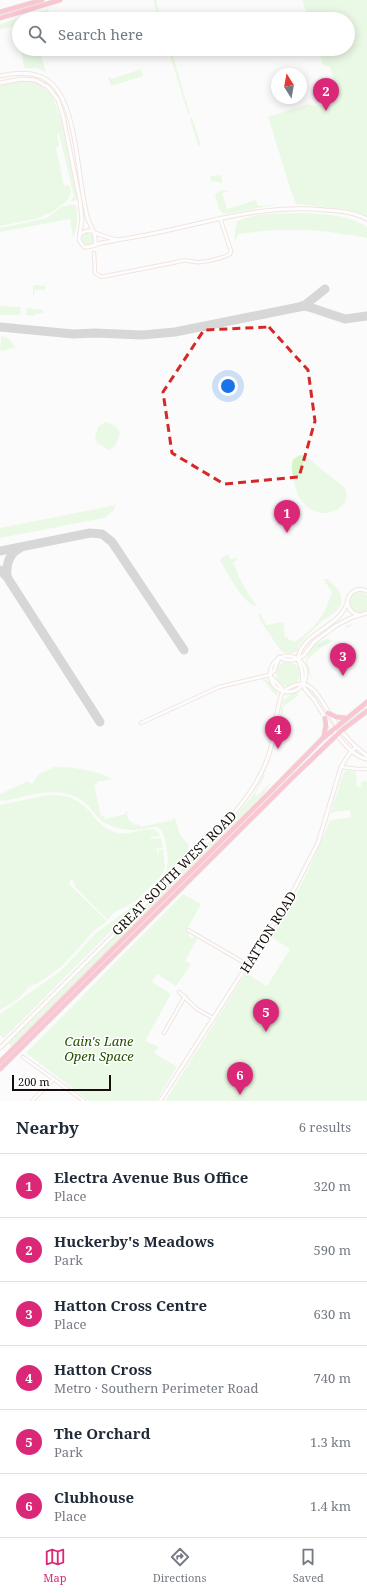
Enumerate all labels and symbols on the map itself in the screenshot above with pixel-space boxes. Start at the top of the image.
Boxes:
north arrow [271,68,307,104]
pin: 2 [313,78,339,111]
your location [218,376,238,396]
pin: 1 [274,500,300,533]
pin: 3 [330,643,356,676]
pin: 4 [265,716,291,749]
street label: GREAT SOUTH WEST ROAD [108,807,240,939]
street label: HATTON ROAD [236,888,300,976]
pin: 5 [253,999,279,1032]
park label: Cain's Lane Open Space [64,1032,134,1065]
pin: 6 [227,1062,253,1095]
scale bar [12,1073,111,1092]

